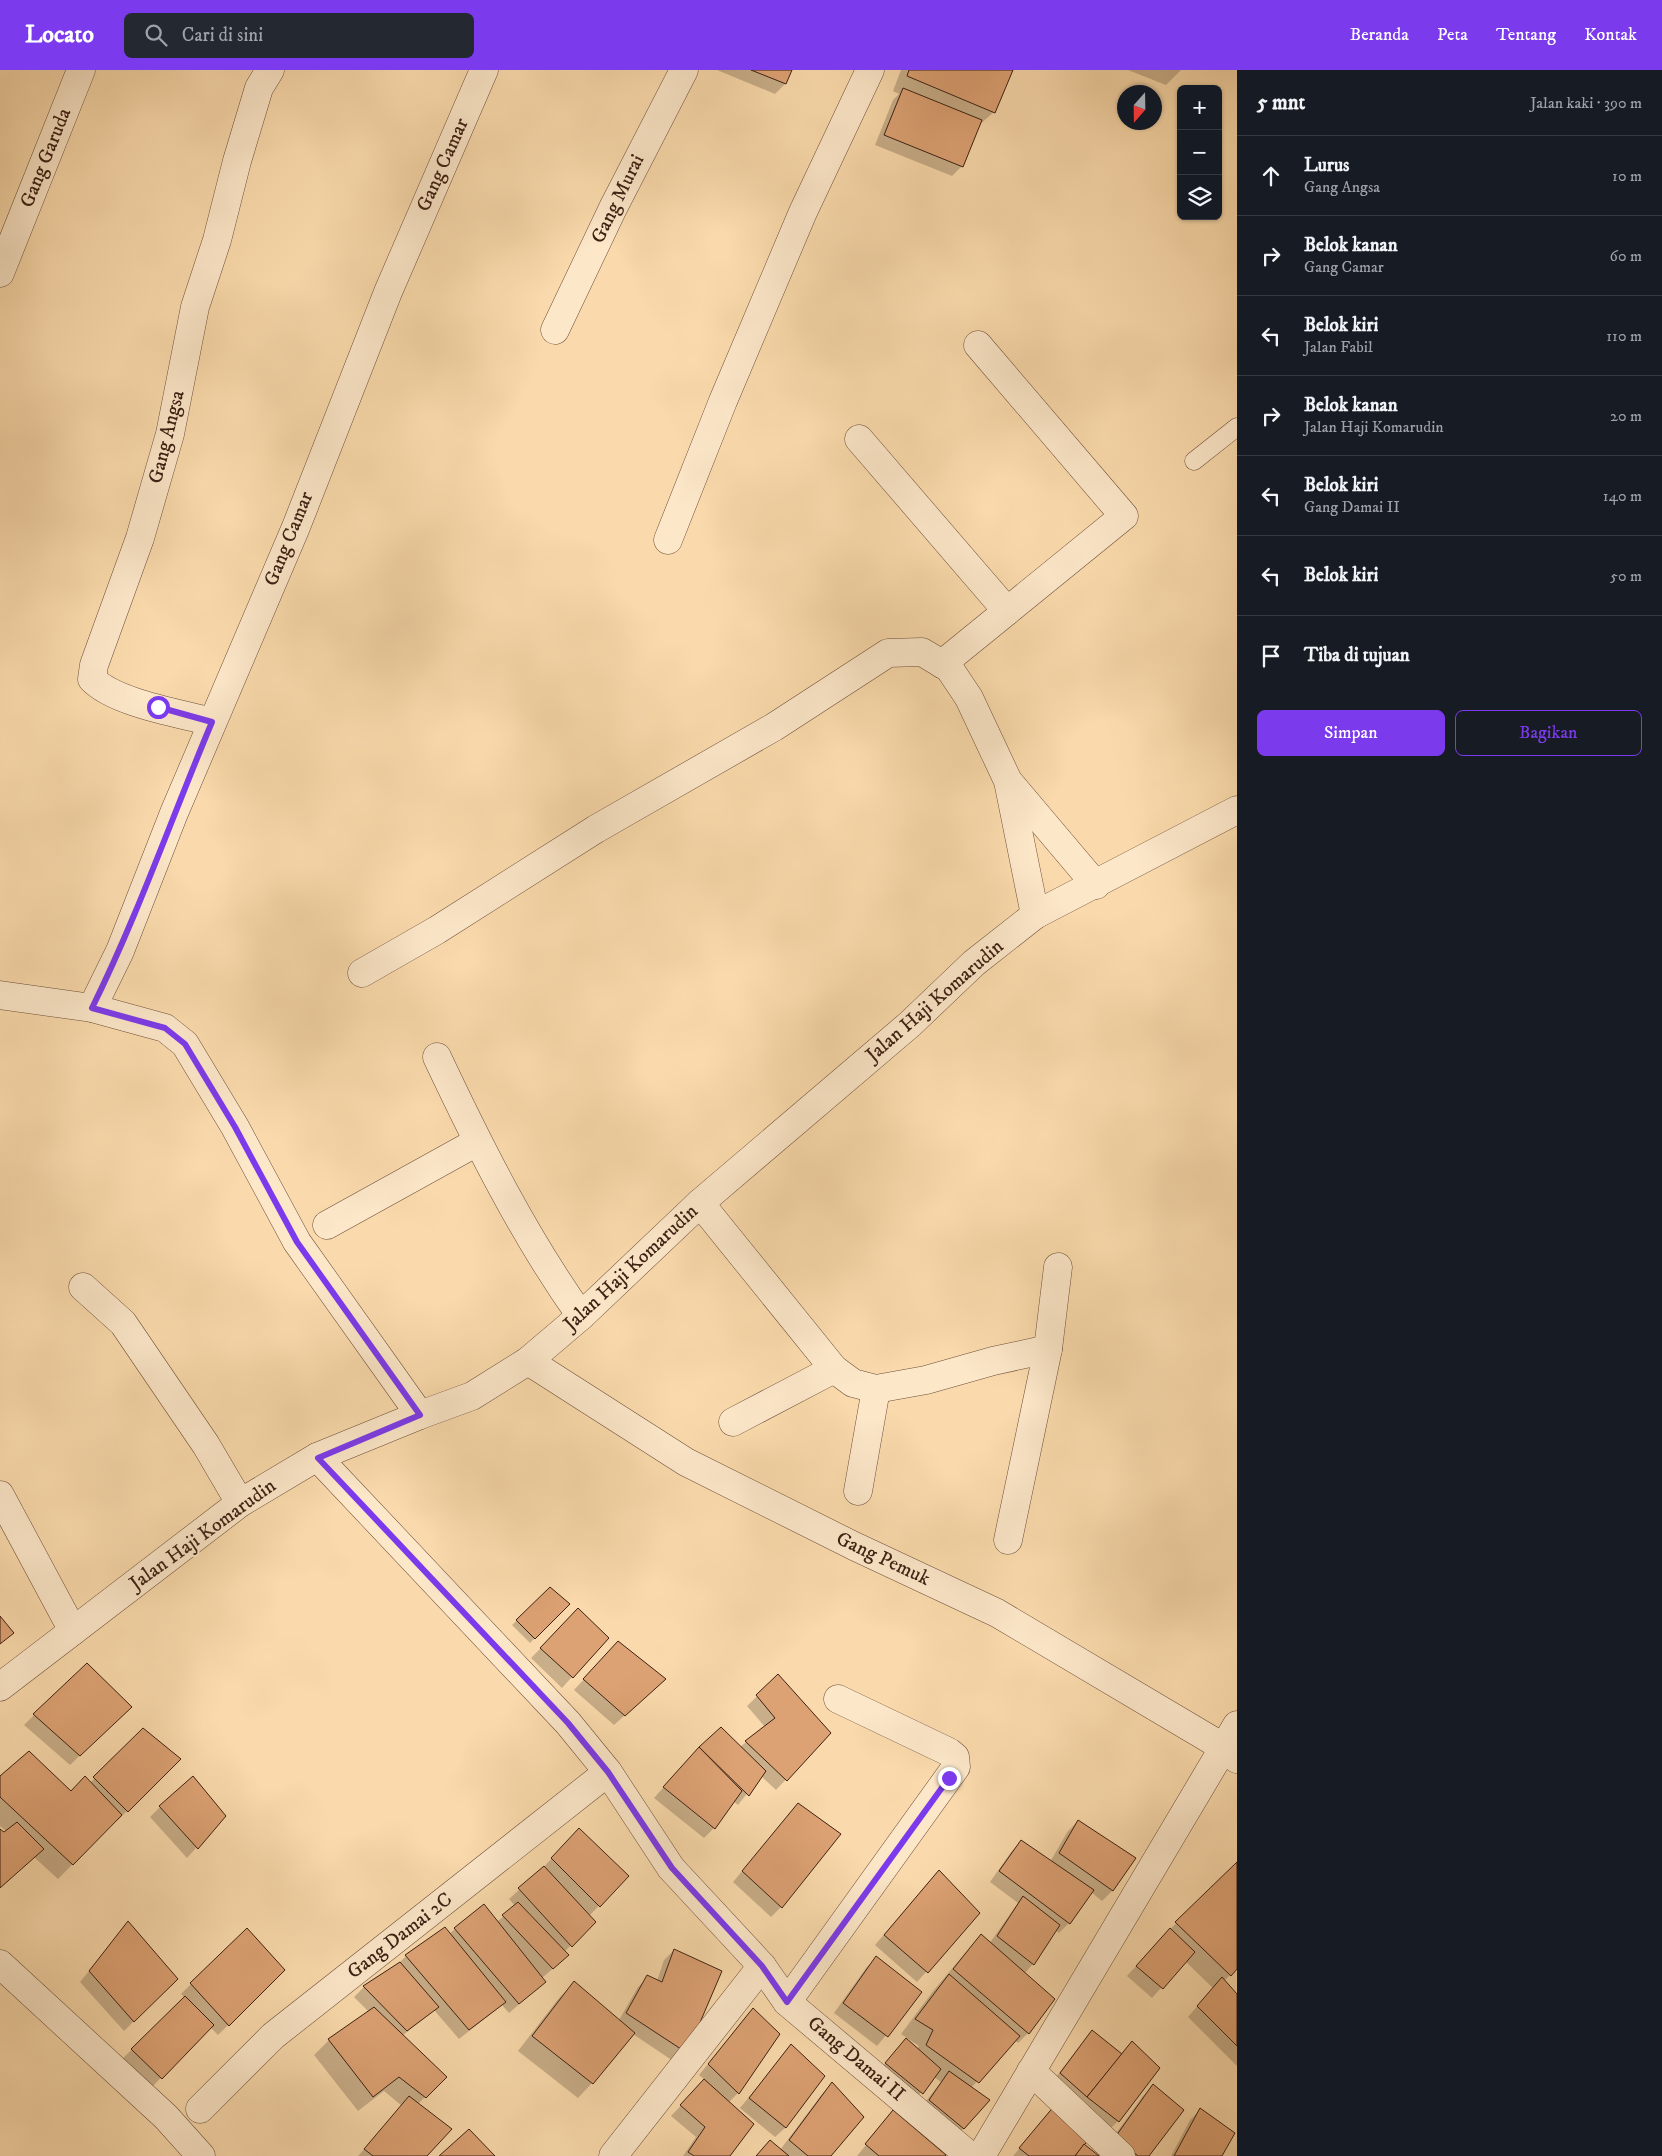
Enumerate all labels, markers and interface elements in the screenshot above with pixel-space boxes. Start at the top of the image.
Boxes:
search box [124,13,474,58]
text: Locato [25,20,94,50]
icon: search [142,21,170,49]
text: Cari di sini [182,24,263,47]
text: Beranda [1350,24,1409,46]
text: Peta [1437,24,1468,46]
text: Tentang [1496,24,1556,46]
text: Kontak [1584,24,1637,46]
north arrow [1117,85,1162,130]
map controls [1177,85,1222,220]
button: + [1177,85,1222,130]
text: 5 mnt [1257,90,1305,116]
text: Jalan kaki · 390 m [1530,93,1642,113]
street label: Gang Garuda [15,104,77,211]
street label: Gang Camar [411,114,475,216]
button: − [1177,130,1222,175]
street label: Gang Murai [586,151,650,247]
text: Lurus [1304,154,1349,177]
icon: ahead [1257,162,1285,190]
text: 10 m [1612,166,1642,186]
button: layers [1177,175,1222,220]
text: Gang Angsa [1304,177,1380,197]
text: Belok kanan [1304,234,1398,257]
icon: right [1257,242,1285,270]
text: 60 m [1610,246,1642,266]
text: Gang Camar [1304,257,1384,277]
text: Belok kiri [1304,314,1378,337]
icon: left [1257,322,1285,350]
text: 110 m [1606,326,1642,346]
text: Jalan Fabil [1304,337,1373,357]
street label: Gang Angsa [143,387,191,486]
text: Belok kanan [1304,394,1398,417]
icon: right [1257,402,1285,430]
text: 20 m [1610,406,1642,426]
text: Jalan Haji Komarudin [1304,417,1444,437]
text: Belok kiri [1304,474,1378,497]
icon: left [1257,482,1285,510]
text: 140 m [1603,486,1642,506]
street label: Gang Camar [259,488,319,590]
text: Gang Damai II [1304,497,1400,517]
icon: left [1257,562,1285,590]
text: Belok kiri [1304,564,1378,587]
text: 50 m [1610,566,1642,586]
icon: arrive [1257,642,1285,670]
text: Tiba di tujuan [1304,644,1410,667]
route start [147,696,170,719]
button: Simpan [1257,710,1445,756]
button: Bagikan [1455,710,1642,756]
street label: Jalan Haji Komarudin [859,934,1009,1069]
street label: Jalan Haji Komarudin [557,1199,704,1338]
street label: Jalan Haji Komarudin [123,1473,281,1598]
street label: Gang Pemuk [832,1526,934,1592]
route end [938,1767,961,1790]
street label: Gang Damai 2C [342,1887,458,1985]
street label: Gang Damai II [802,2011,910,2107]

